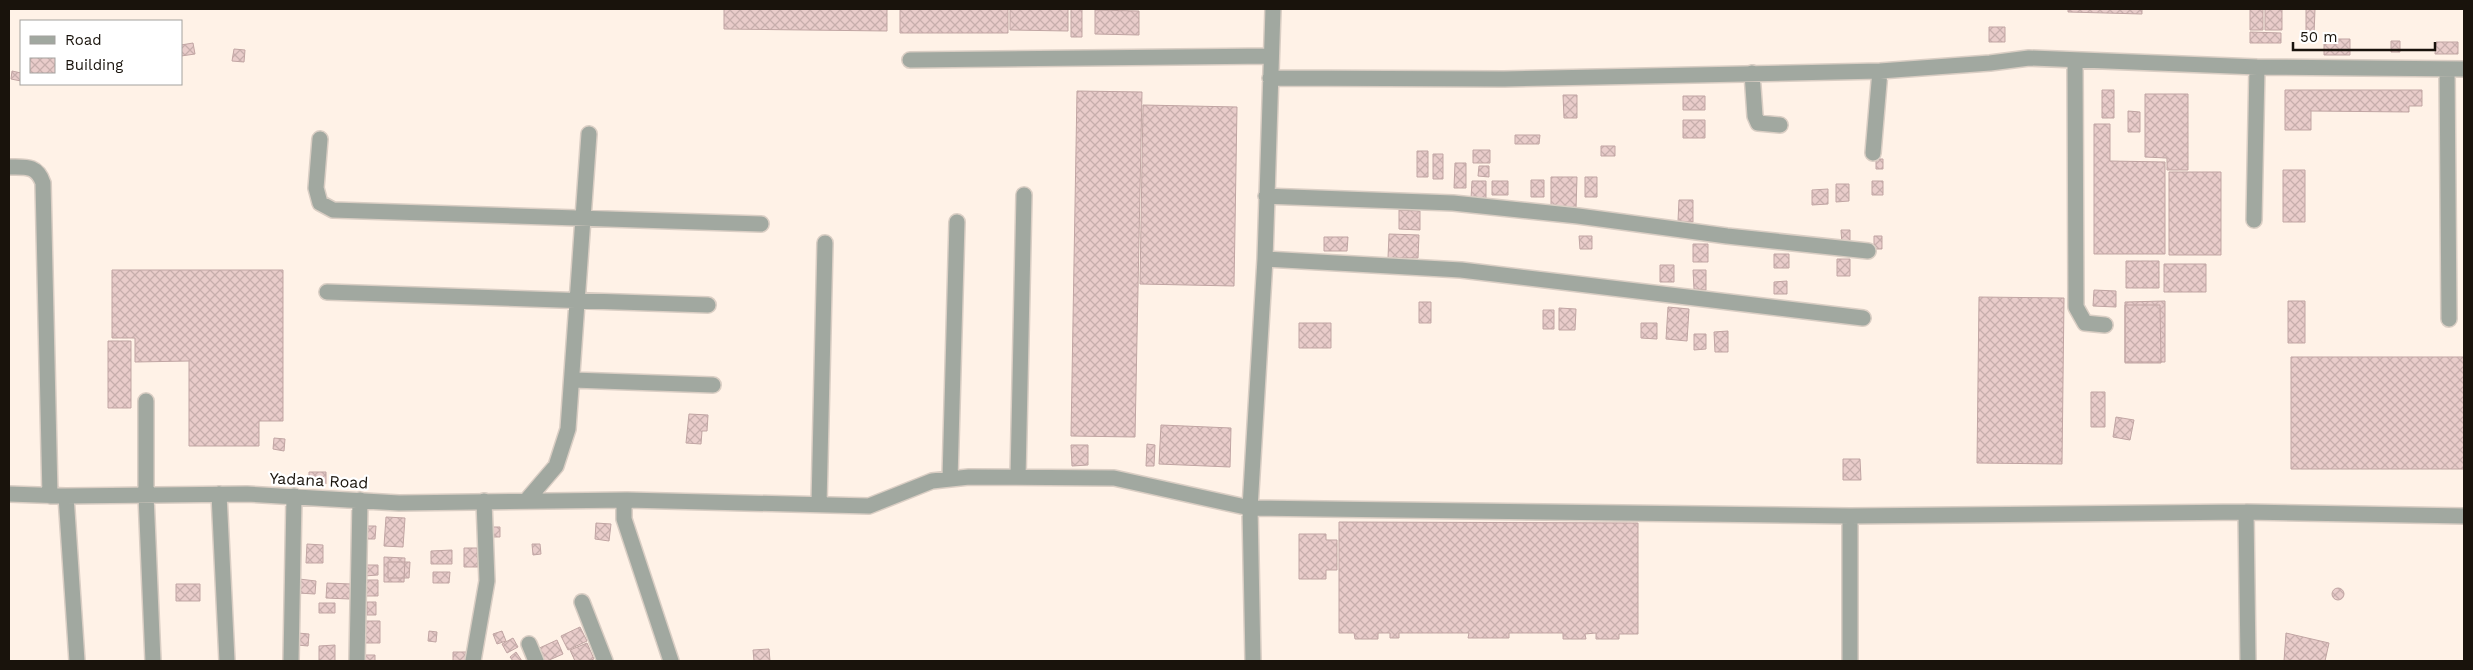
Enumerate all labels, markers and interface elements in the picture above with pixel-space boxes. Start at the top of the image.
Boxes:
legend [20,20,182,85]
scale bar [2293,20,2436,52]
text: 50 m [2300,28,2337,46]
text: Road [65,31,102,49]
text: Building [65,56,123,74]
street label: Yadana Road [269,468,369,493]

